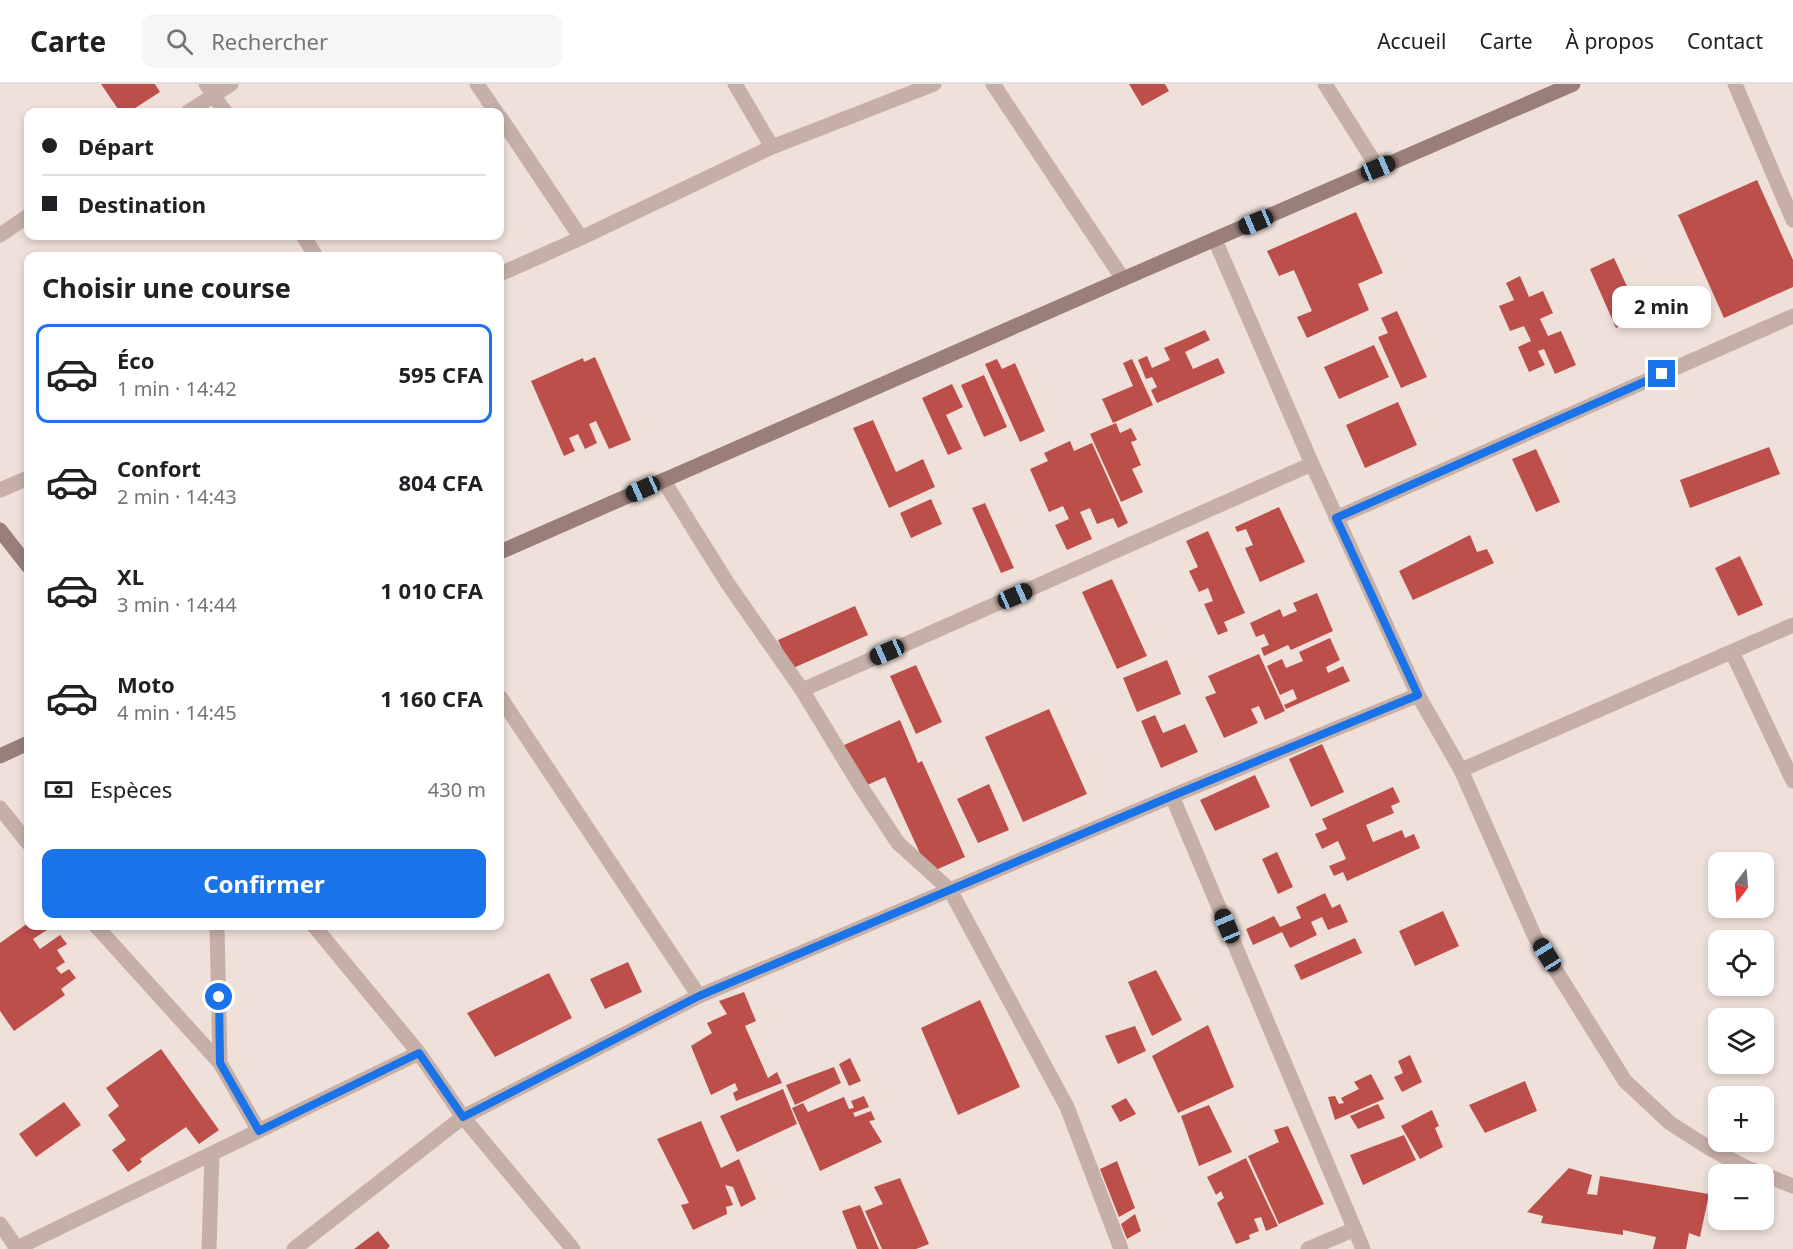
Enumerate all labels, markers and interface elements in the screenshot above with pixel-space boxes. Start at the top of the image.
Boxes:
search box [142,14,562,68]
text: Carte [30,22,106,60]
icon: search [163,25,196,58]
text: Rechercher [211,26,328,56]
text: Accueil [1377,27,1446,55]
text: Carte [1479,27,1533,55]
text: À propos [1566,27,1654,55]
text: Contact [1687,27,1763,55]
text: Départ [78,131,154,161]
car [1358,153,1398,183]
text: Destination [78,189,206,219]
car [1236,207,1276,237]
text: Choisir une course [42,269,291,306]
callout: 2 min [1612,287,1712,329]
text: 2 min [1634,293,1689,320]
text: Éco [117,345,154,375]
icon: car [45,347,99,401]
text: 595 CFA [399,359,483,389]
route end [1648,360,1675,387]
text: 1 min · 14:42 [117,375,237,402]
text: Confort [117,453,201,483]
icon: car [45,455,99,509]
text: 804 CFA [399,467,483,497]
car [623,473,663,505]
text: 2 min · 14:43 [117,483,237,510]
text: XL [117,561,144,591]
icon: car [45,563,99,617]
text: 1 010 CFA [380,575,483,605]
car [995,580,1035,612]
text: 3 min · 14:44 [117,591,237,618]
car [867,636,907,668]
text: Moto [117,669,175,699]
icon: car [45,671,99,725]
text: 1 160 CFA [380,683,483,713]
text: 4 min · 14:45 [117,699,237,726]
icon: cash [42,773,75,806]
text: Espèces [90,774,172,804]
text: 430 m [428,776,486,803]
button: Confirmer [42,849,486,918]
north arrow [1708,852,1774,918]
map controls [1708,852,1774,1230]
car [1212,906,1242,946]
button: locate [1708,930,1774,996]
car [1530,935,1564,975]
route start [205,983,232,1010]
button: layers [1708,1008,1774,1074]
button: + [1708,1086,1774,1152]
button: − [1708,1164,1774,1230]

